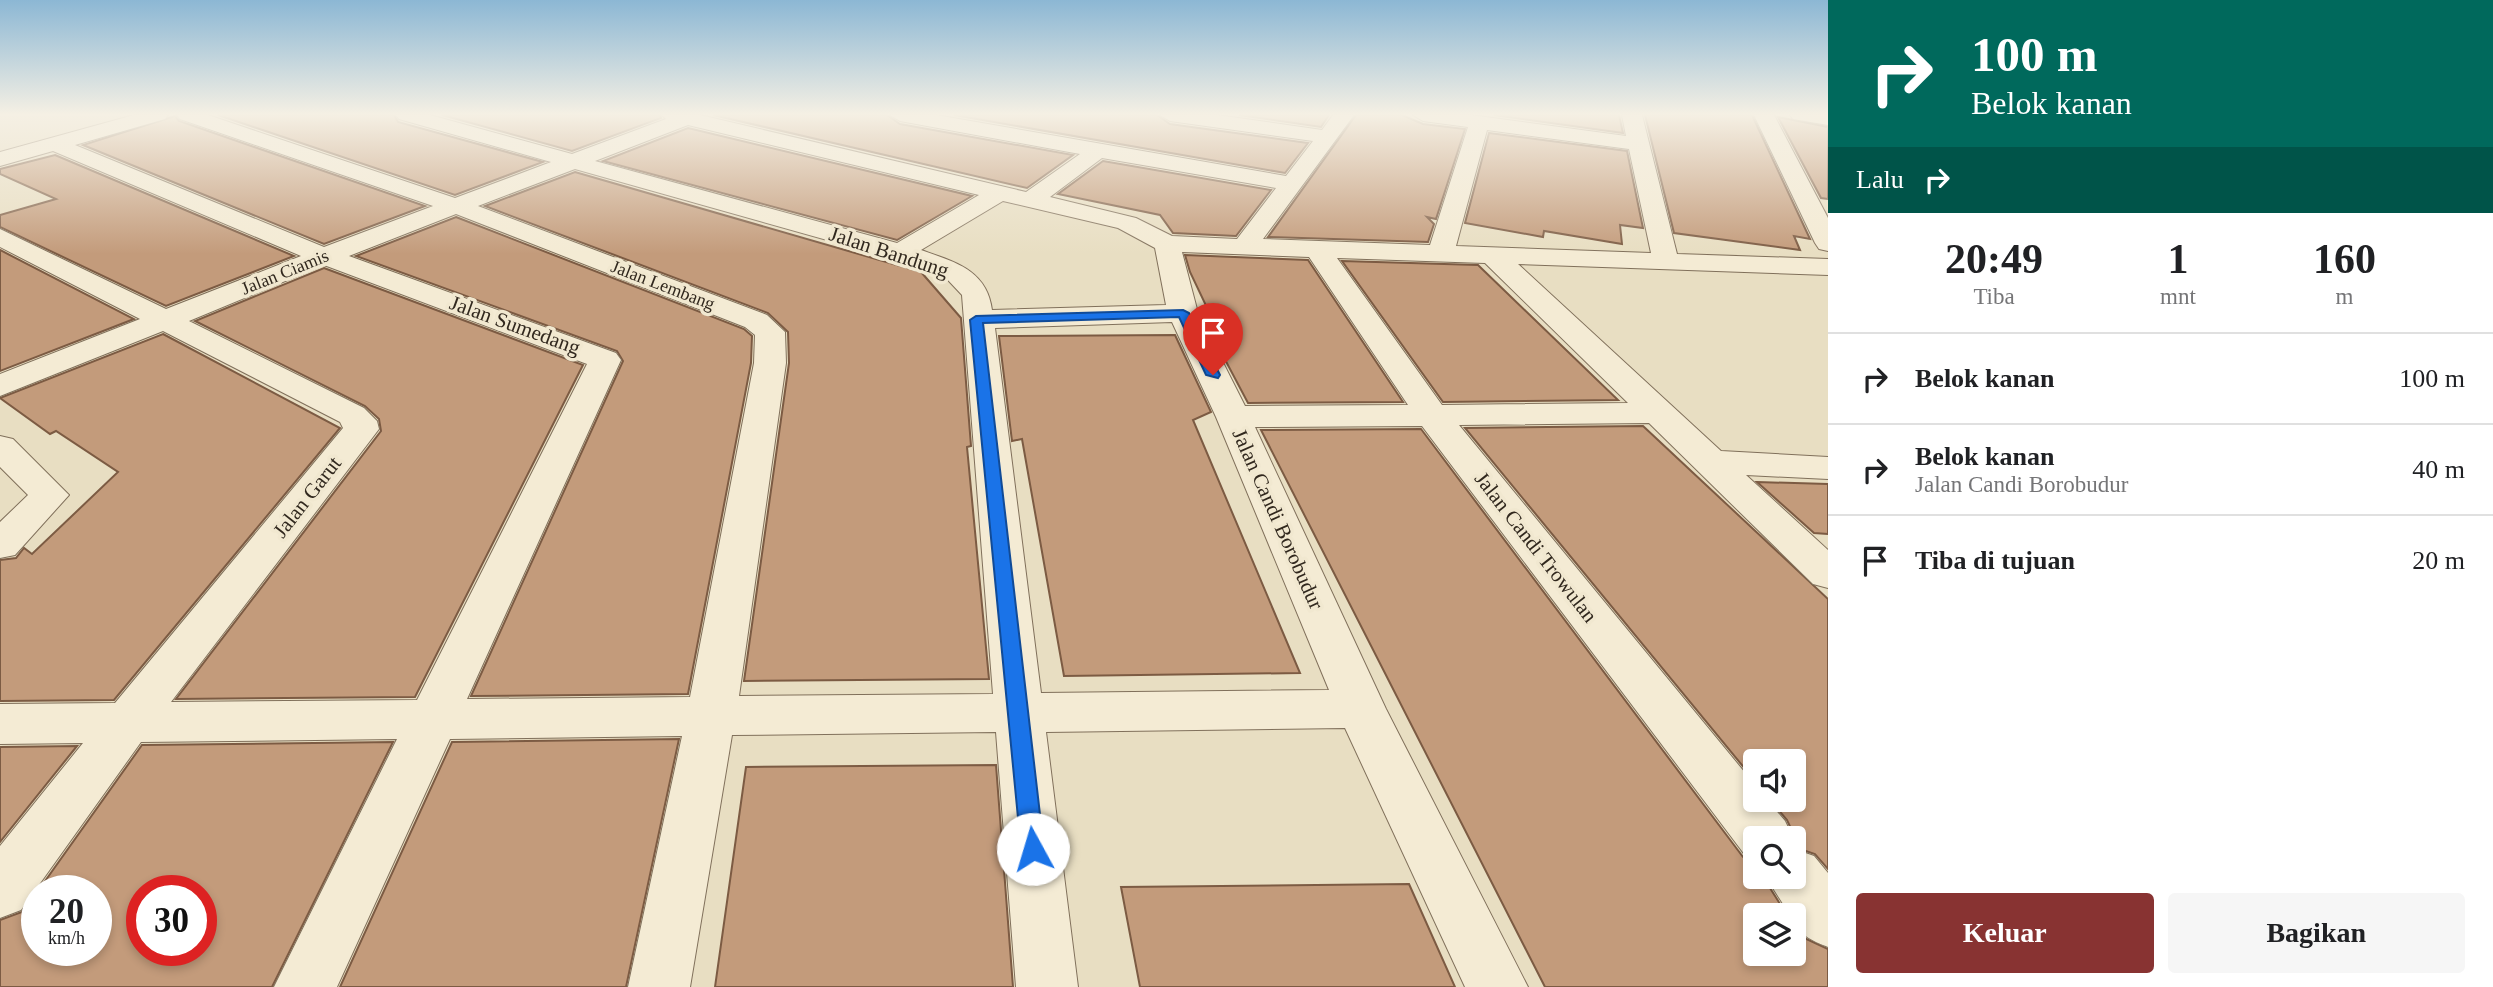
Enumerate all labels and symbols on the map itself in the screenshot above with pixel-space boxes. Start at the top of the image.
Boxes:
street label: Jalan Bandung [826,221,952,283]
street label: Jalan Ciamis [238,245,332,299]
street label: Jalan Lembang [608,256,718,314]
street label: Jalan Sumedang [446,290,584,360]
pin [1183,303,1243,375]
street label: Jalan Candi Borobudur [1227,425,1329,613]
street label: Jalan Garut [268,452,346,542]
street label: Jalan Candi Trowulan [1470,467,1603,627]
position arrow [996,812,1070,886]
speed limit sign: 30 [126,875,217,966]

